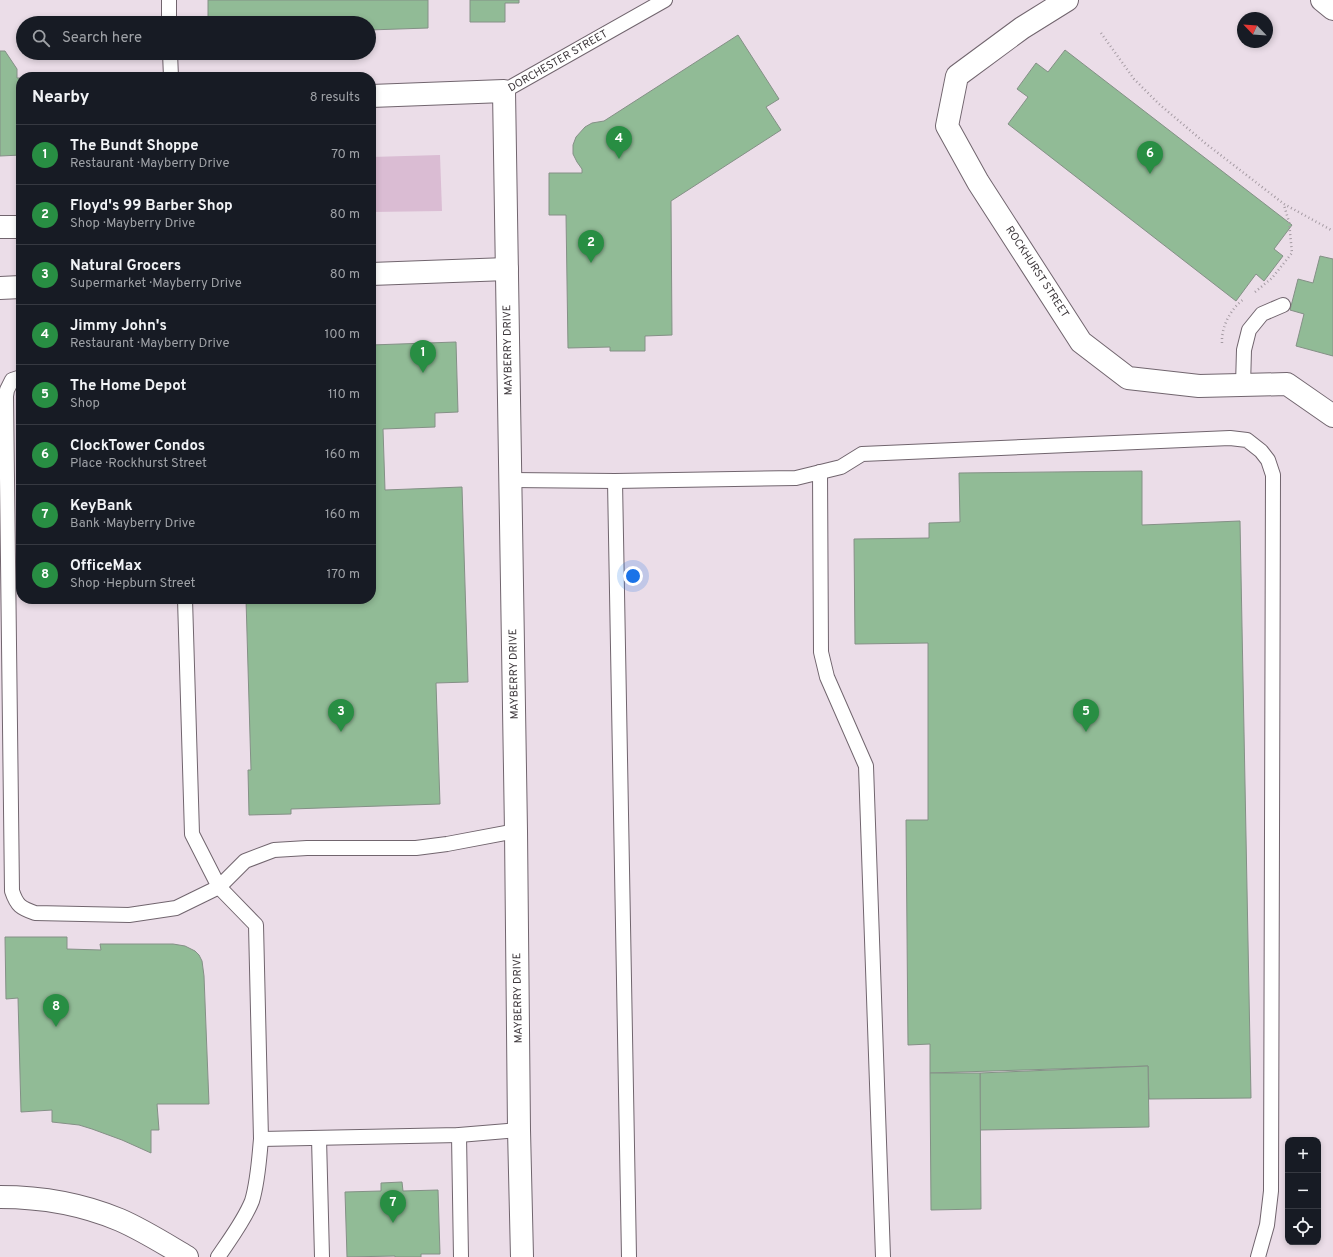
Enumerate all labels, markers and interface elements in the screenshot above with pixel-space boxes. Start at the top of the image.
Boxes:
north arrow [1237,12,1273,48]
search box [16,16,376,60]
icon: search [30,27,52,49]
street label: DORCHESTER STREET [506,27,610,95]
text: Search here [62,29,142,48]
text: Nearby [32,87,89,109]
text: 8 results [310,90,360,106]
pin: 4 [606,126,632,159]
text: The Bundt Shoppe [70,137,199,156]
pin: 6 [1137,141,1163,174]
text: 1 [42,147,48,163]
text: 70 m [331,147,360,163]
text: Restaurant · Mayberry Drive [70,156,229,172]
text: Floyd's 99 Barber Shop [70,197,233,216]
text: 2 [41,207,49,223]
text: 80 m [330,207,360,223]
text: Shop · Mayberry Drive [70,216,195,232]
street label: ROCKHURST STREET [1002,224,1072,320]
pin: 2 [578,230,604,263]
text: Natural Grocers [70,257,181,276]
text: 3 [41,267,49,283]
text: 80 m [330,267,360,283]
text: Supermarket · Mayberry Drive [70,276,242,292]
street label: MAYBERRY DRIVE [500,305,516,395]
text: Jimmy John's [70,317,167,336]
text: 4 [41,327,49,343]
text: 100 m [324,327,360,343]
text: Restaurant · Mayberry Drive [70,336,229,352]
pin: 1 [410,340,436,373]
text: The Home Depot [70,377,186,396]
text: 5 [41,387,49,403]
text: 110 m [328,387,360,403]
text: Shop [70,396,100,412]
text: ClockTower Condos [70,437,205,456]
text: 6 [41,447,49,463]
text: 160 m [325,447,360,463]
text: Place · Rockhurst Street [70,456,207,472]
text: KeyBank [70,497,133,516]
text: 7 [42,507,48,523]
text: 160 m [325,507,360,523]
text: Bank · Mayberry Drive [70,516,195,532]
text: OfficeMax [70,557,142,576]
your location [623,566,643,586]
text: 8 [41,567,49,583]
text: 170 m [326,567,360,583]
text: Shop · Hepburn Street [70,576,195,592]
street label: MAYBERRY DRIVE [506,629,522,719]
pin: 3 [328,699,354,732]
pin: 5 [1073,699,1099,732]
street label: MAYBERRY DRIVE [510,953,526,1043]
pin: 8 [43,994,69,1027]
map controls [1285,1137,1321,1245]
button: + [1285,1137,1321,1173]
button: − [1285,1173,1321,1209]
pin: 7 [380,1190,406,1223]
button: locate [1285,1209,1321,1245]

